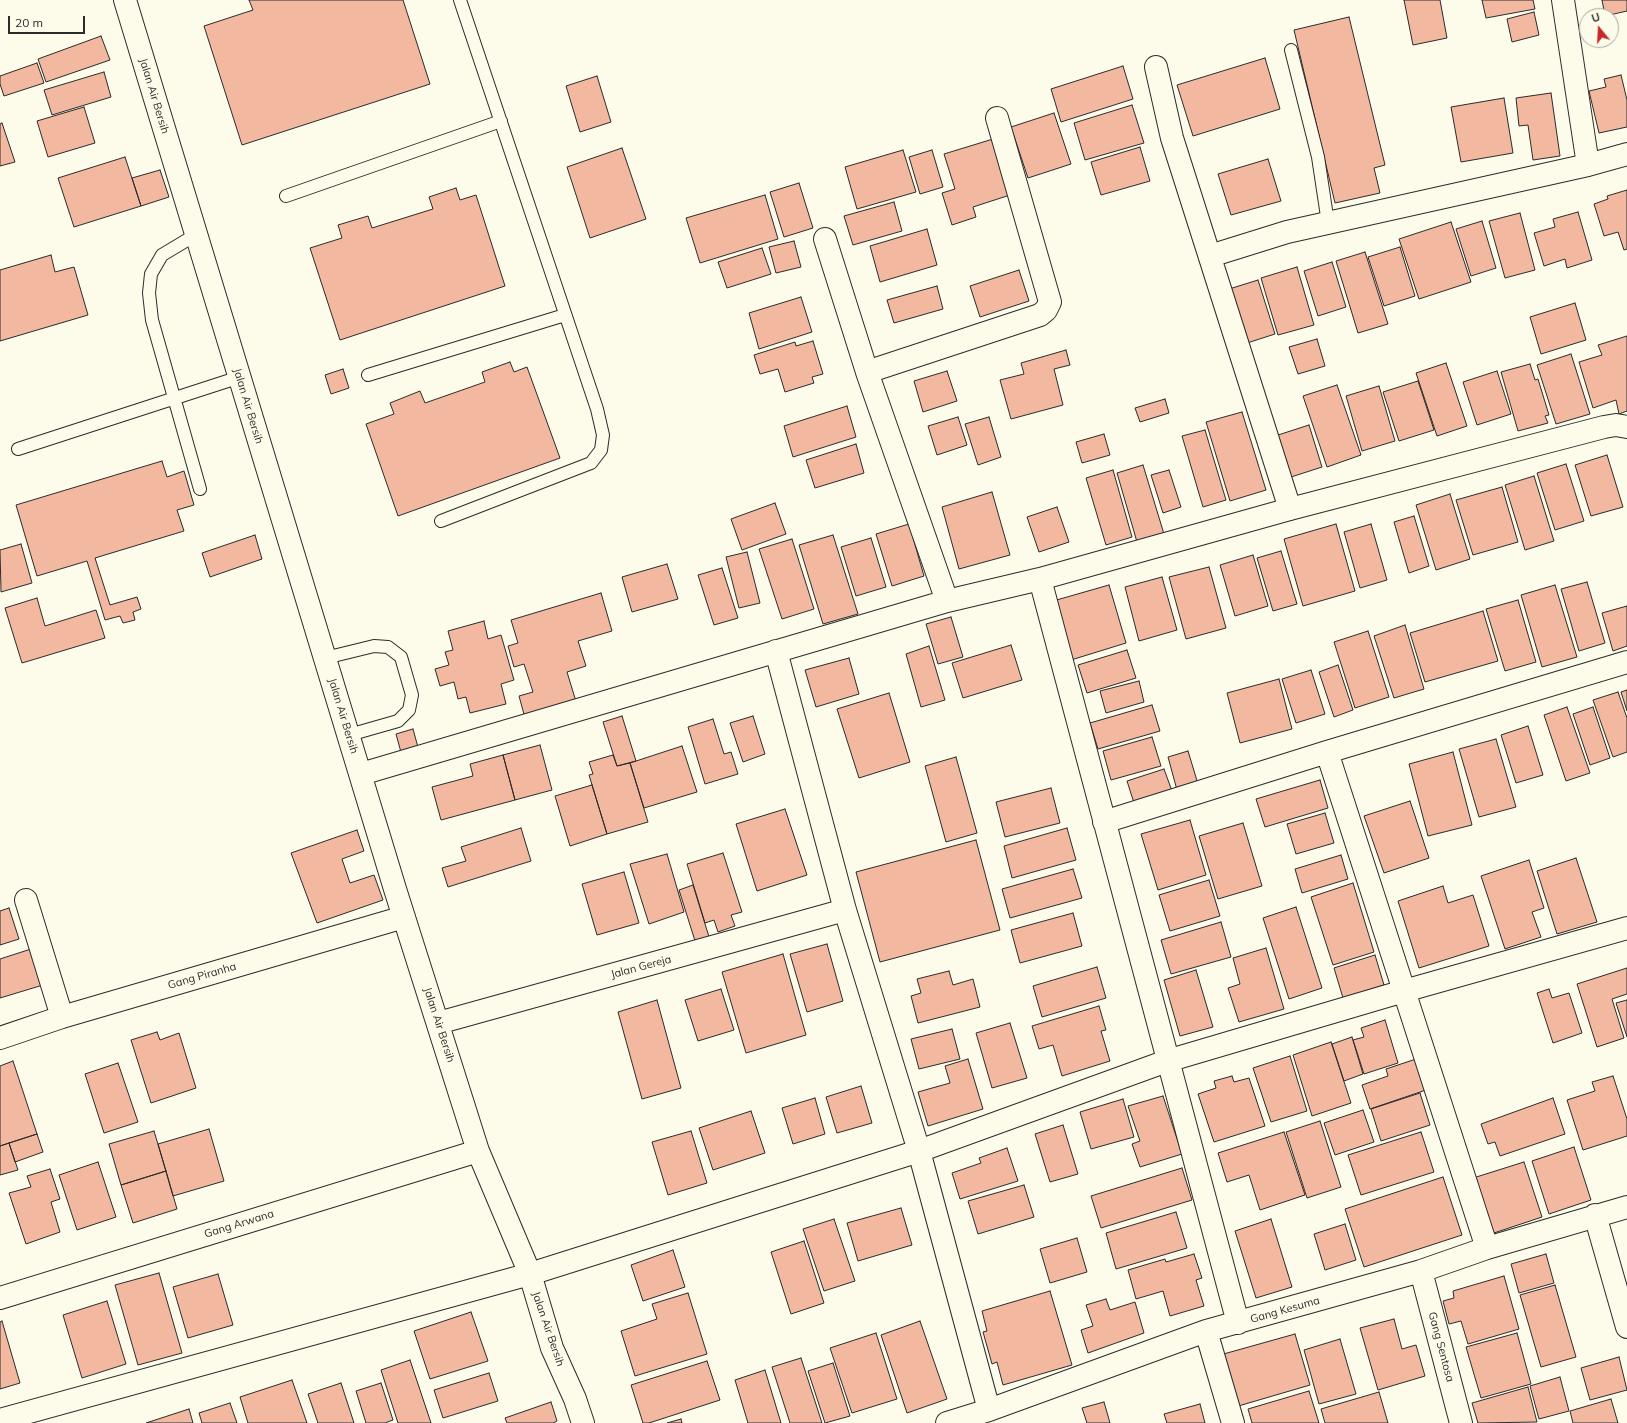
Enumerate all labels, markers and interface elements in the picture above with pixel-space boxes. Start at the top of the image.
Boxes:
scale bar [10,8,87,34]
north arrow [1579,8,1619,48]
text: U [1590,10,1602,25]
text: 20 m [15,15,43,30]
street label: Jalan Air Bersih [136,57,172,135]
street label: Jalan Air Bersih [230,367,266,445]
street label: Jalan Air Bersih [325,677,361,755]
street label: Jalan Gereja [609,953,673,981]
street label: Gang Piranha [166,960,238,992]
street label: Jalan Air Bersih [421,986,457,1064]
street label: Gang Arwana [203,1207,275,1241]
street label: Jalan Air Bersih [529,1290,567,1368]
street label: Gang Kesuma [1249,1294,1321,1326]
street label: Gang Sentosa [1425,1311,1457,1383]

